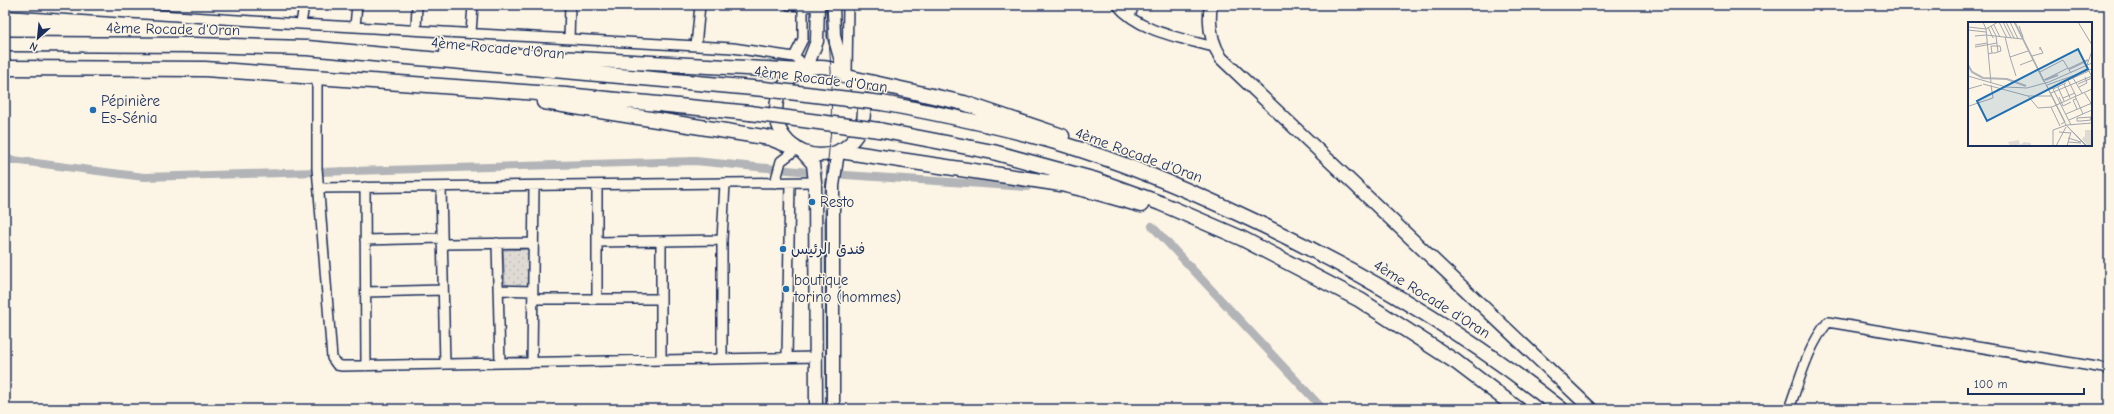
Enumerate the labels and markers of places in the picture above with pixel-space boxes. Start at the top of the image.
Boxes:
place label: Pépinière Es-Sénia [101,92,161,127]
marker: Pépinière Es-Sénia [88,105,98,115]
place label: Resto [820,193,854,211]
marker: Resto [807,197,817,207]
place label: فندق الرئيس [791,240,865,258]
marker: فندق الرئيس [778,244,788,254]
place label: boutique torino (hommes) [793,271,901,306]
marker: boutique torino (hommes) [781,284,791,294]

